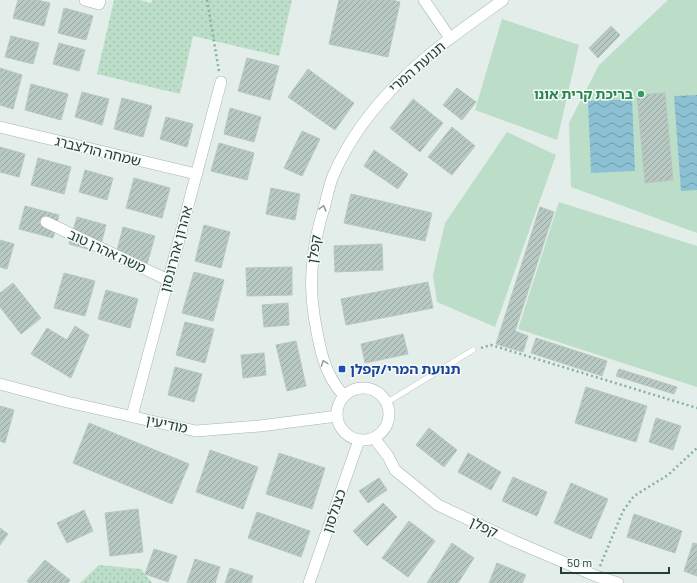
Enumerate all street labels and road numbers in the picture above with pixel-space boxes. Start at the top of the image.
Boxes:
street label: תנועת המרי [385,37,448,96]
street label: שמחה הולצברג [53,132,143,169]
street label: אהרון אהרונסון [156,204,195,294]
street label: משה אהרן טוב [65,225,149,276]
street label: קפלן [303,233,324,265]
street label: מודיעין [145,411,190,436]
street label: כצנלסון [318,487,349,535]
street label: קפלן [467,513,501,540]

